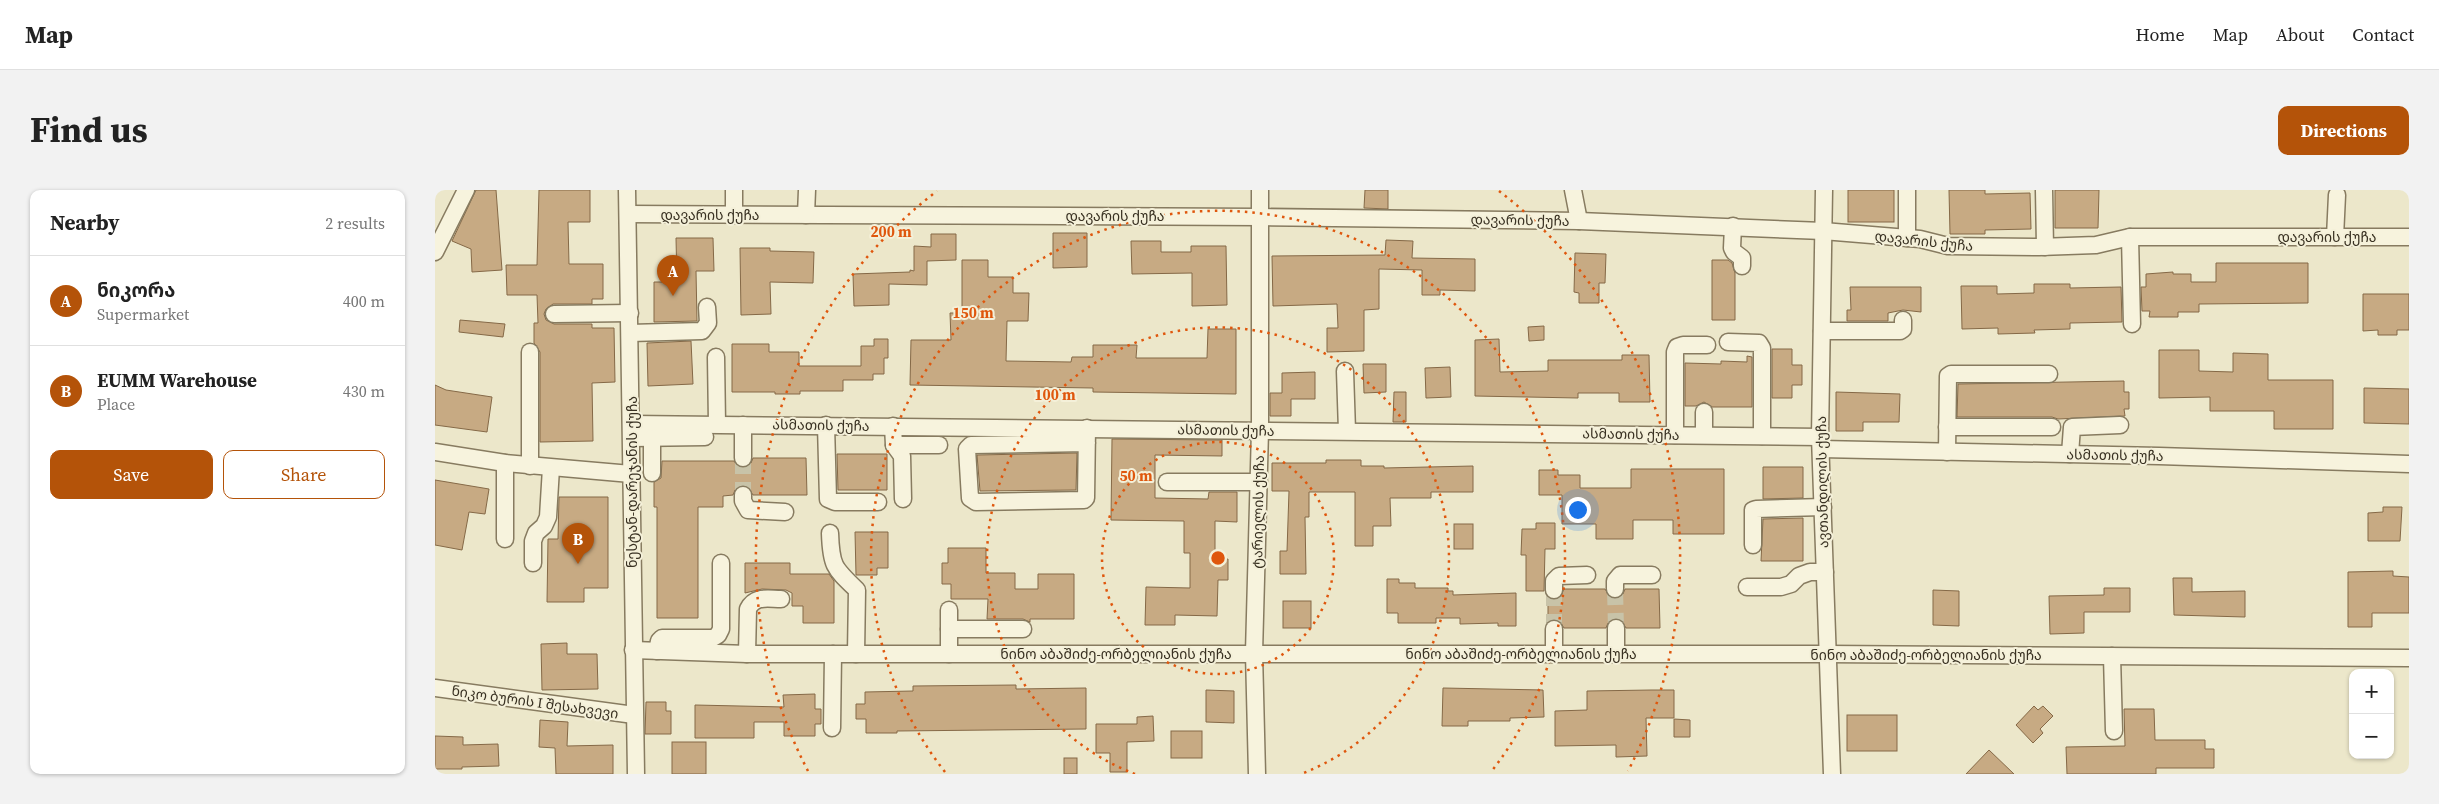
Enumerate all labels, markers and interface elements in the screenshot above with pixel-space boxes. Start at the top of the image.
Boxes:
text: Map [25,18,73,51]
text: Home [2136,22,2185,47]
text: Map [2213,22,2248,47]
text: About [2276,22,2324,47]
text: Contact [2352,22,2414,47]
text: Find us [30,106,148,154]
button: Directions [2278,106,2409,155]
street label: დავარის ქუჩა [661,205,759,225]
street label: დავარის ქუჩა [1066,206,1164,226]
text: Nearby [50,208,120,237]
street label: დავარის ქუჩა [1470,209,1570,231]
text: 2 results [325,212,385,234]
text: 200 m [870,221,912,242]
street label: დავარის ქუჩა [1874,226,1974,256]
street label: დავარის ქუჩა [2278,227,2376,247]
pin: A [657,255,689,296]
text: ნიკორა [97,277,175,303]
text: A [61,290,71,312]
text: 400 m [343,290,385,312]
text: 150 m [952,302,994,323]
text: Supermarket [97,303,189,325]
text: EUMM Warehouse [97,367,257,393]
text: B [61,380,71,402]
text: 430 m [343,380,385,402]
text: 100 m [1034,384,1076,405]
text: Place [97,393,135,415]
street label: ნესტან-დარეჯანის ქუჩა [622,396,642,568]
street label: ასმათის ქუჩა [772,414,870,436]
street label: ავთანდილის ქუჩა [1811,416,1833,548]
street label: ასმათის ქუჩა [1177,419,1275,441]
street label: ასმათის ქუჩა [1582,423,1680,445]
street label: ასმათის ქუჩა [2066,444,2164,466]
button: Save [50,450,213,499]
button: Share [223,450,385,499]
street label: ტარიელის ქუჩა [1247,455,1269,569]
text: 50 m [1119,465,1153,486]
your location [1565,497,1591,523]
pin: B [562,523,594,564]
centre of rings [1209,549,1227,567]
street label: ნინო აბაშიძე-ორბელიანის ქუჩა [1000,644,1232,664]
street label: ნინო აბაშიძე-ორბელიანის ქუჩა [1405,644,1637,664]
street label: ნინო აბაშიძე-ორბელიანის ქუჩა [1810,645,2042,665]
map controls [2349,669,2394,759]
button: + [2349,669,2394,714]
street label: ნიკო ბურის I შესახვევი [450,680,620,724]
button: − [2349,714,2394,759]

